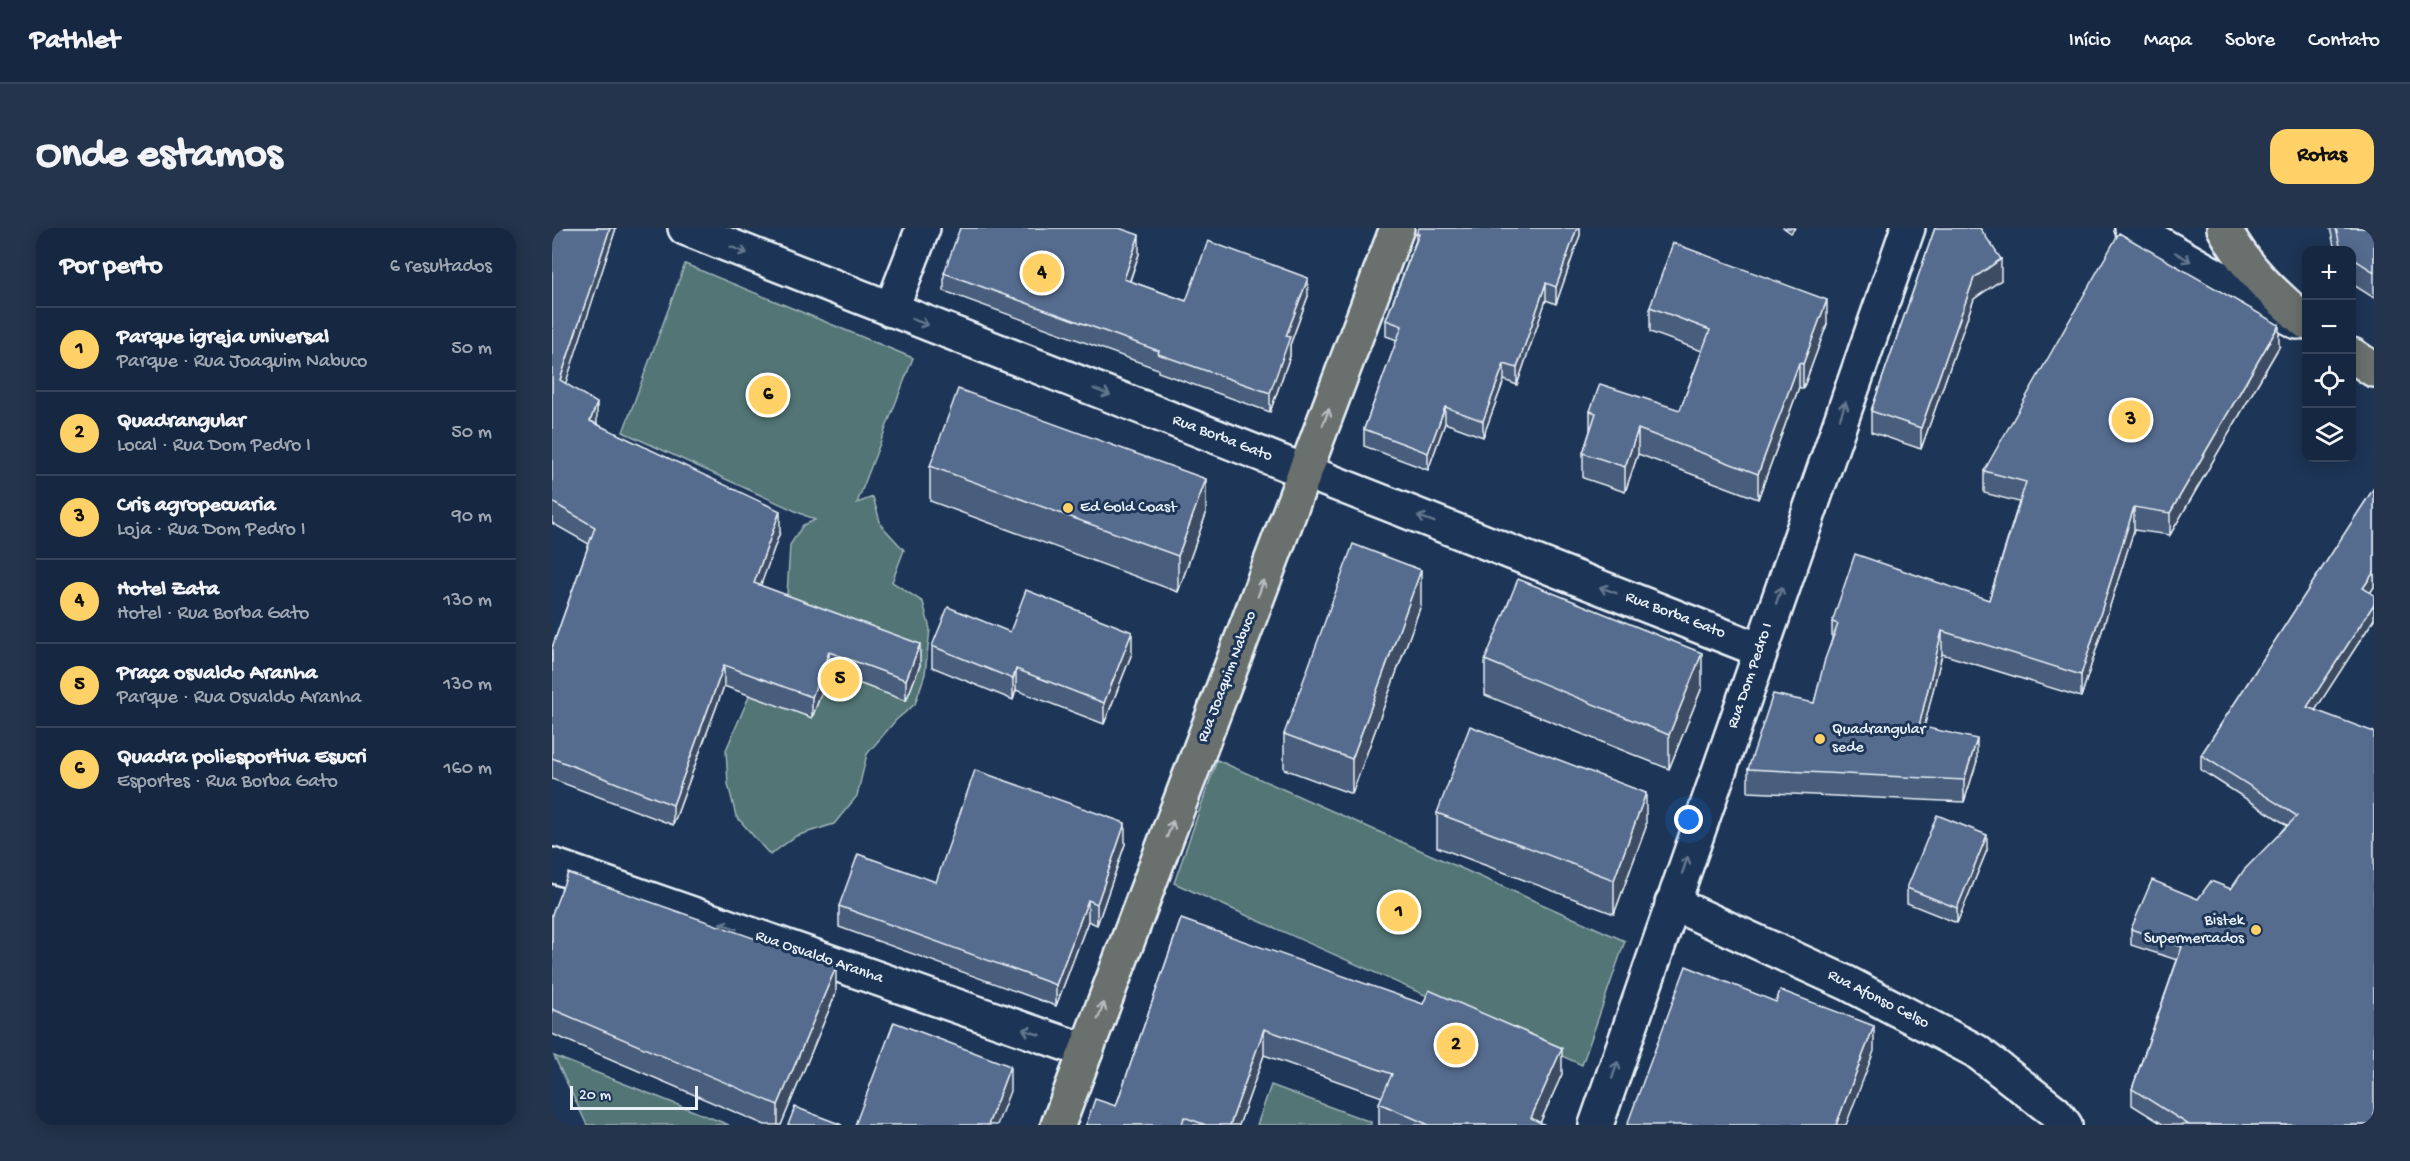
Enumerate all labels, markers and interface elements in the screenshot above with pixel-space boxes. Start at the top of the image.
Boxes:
text: Pathlet [30,25,120,58]
text: Início [2069,29,2111,54]
text: Mapa [2144,29,2192,54]
text: Sobre [2225,29,2275,54]
text: Contato [2308,29,2380,54]
button: Rotas [2270,129,2374,184]
text: Onde estamos [36,132,282,181]
one-way arrow [729,245,748,256]
map controls [2302,246,2356,462]
button: + [2302,246,2356,300]
pin: 4 [1022,250,1062,296]
one-way arrow [2174,251,2191,263]
text: Por perto [60,252,163,283]
text: 6 resultados [390,256,492,279]
button: − [2302,300,2356,354]
one-way arrow [911,317,929,328]
text: Parque igreja universal [117,325,329,351]
text: 1 [75,338,84,361]
text: 50 m [451,338,492,361]
text: Parque · Rua Joaquim Nabuco [117,351,367,374]
button: locate [2302,354,2356,408]
pin: 6 [748,372,788,418]
one-way arrow [1092,388,1111,399]
pin: 3 [2112,398,2150,442]
one-way arrow [1839,402,1850,420]
one-way arrow [1321,408,1332,427]
button: layers [2302,408,2356,462]
text: Quadrangular [117,409,245,435]
street label: Rua Borba Gato [1169,411,1275,467]
text: 2 [75,422,84,445]
text: 50 m [451,422,492,445]
text: Local · Rua Dom Pedro I [117,435,311,458]
text: Cris agropecuaria [117,493,276,519]
place label: Ed Gold Coast [1080,499,1178,518]
marker: Ed Gold Coast [1061,501,1075,515]
text: 3 [74,506,85,529]
text: 90 m [452,506,492,529]
one-way arrow [1417,513,1436,524]
text: Loja · Rua Dom Pedro I [117,519,306,542]
text: Hotel Zata [117,577,219,603]
one-way arrow [1257,579,1268,597]
one-way arrow [1599,584,1617,595]
one-way arrow [1775,586,1786,604]
street label: Rua Borba Gato [1622,588,1728,644]
text: 4 [75,590,84,613]
text: 130 m [443,590,492,613]
text: Hotel · Rua Borba Gato [117,603,310,626]
street label: Rua Joaquim Nabuco [1194,609,1262,745]
street label: Rua Dom Pedro I [1724,621,1778,731]
pin: 5 [820,656,860,702]
text: Praça osvaldo Aranha [117,661,317,687]
text: 5 [74,674,85,697]
text: 130 m [443,674,492,697]
text: Parque · Rua Osvaldo Aranha [117,687,361,710]
place label: Quadrangular sede [1832,721,1927,758]
marker: Quadrangular sede [1813,732,1827,746]
text: Quadra poliesportiva Esucri [117,745,367,771]
text: 6 [74,758,85,781]
text: 160 m [443,758,492,781]
text: Esportes · Rua Borba Gato [117,771,338,794]
your location [1674,805,1703,834]
one-way arrow [1166,820,1177,839]
one-way arrow [1681,856,1692,875]
pin: 1 [1380,890,1418,934]
place label: Bistek Supermercados [2144,912,2246,949]
one-way arrow [719,920,738,931]
marker: Bistek Supermercados [2249,923,2263,937]
street label: Rua Osvaldo Aranha [753,927,887,989]
street label: Rua Afonso Celso [1824,966,1932,1034]
one-way arrow [1097,1003,1108,1021]
pin: 2 [1436,1022,1476,1068]
one-way arrow [1022,1025,1041,1036]
one-way arrow [1611,1061,1622,1080]
scale bar [570,1083,698,1110]
text: 20 m [579,1087,611,1106]

